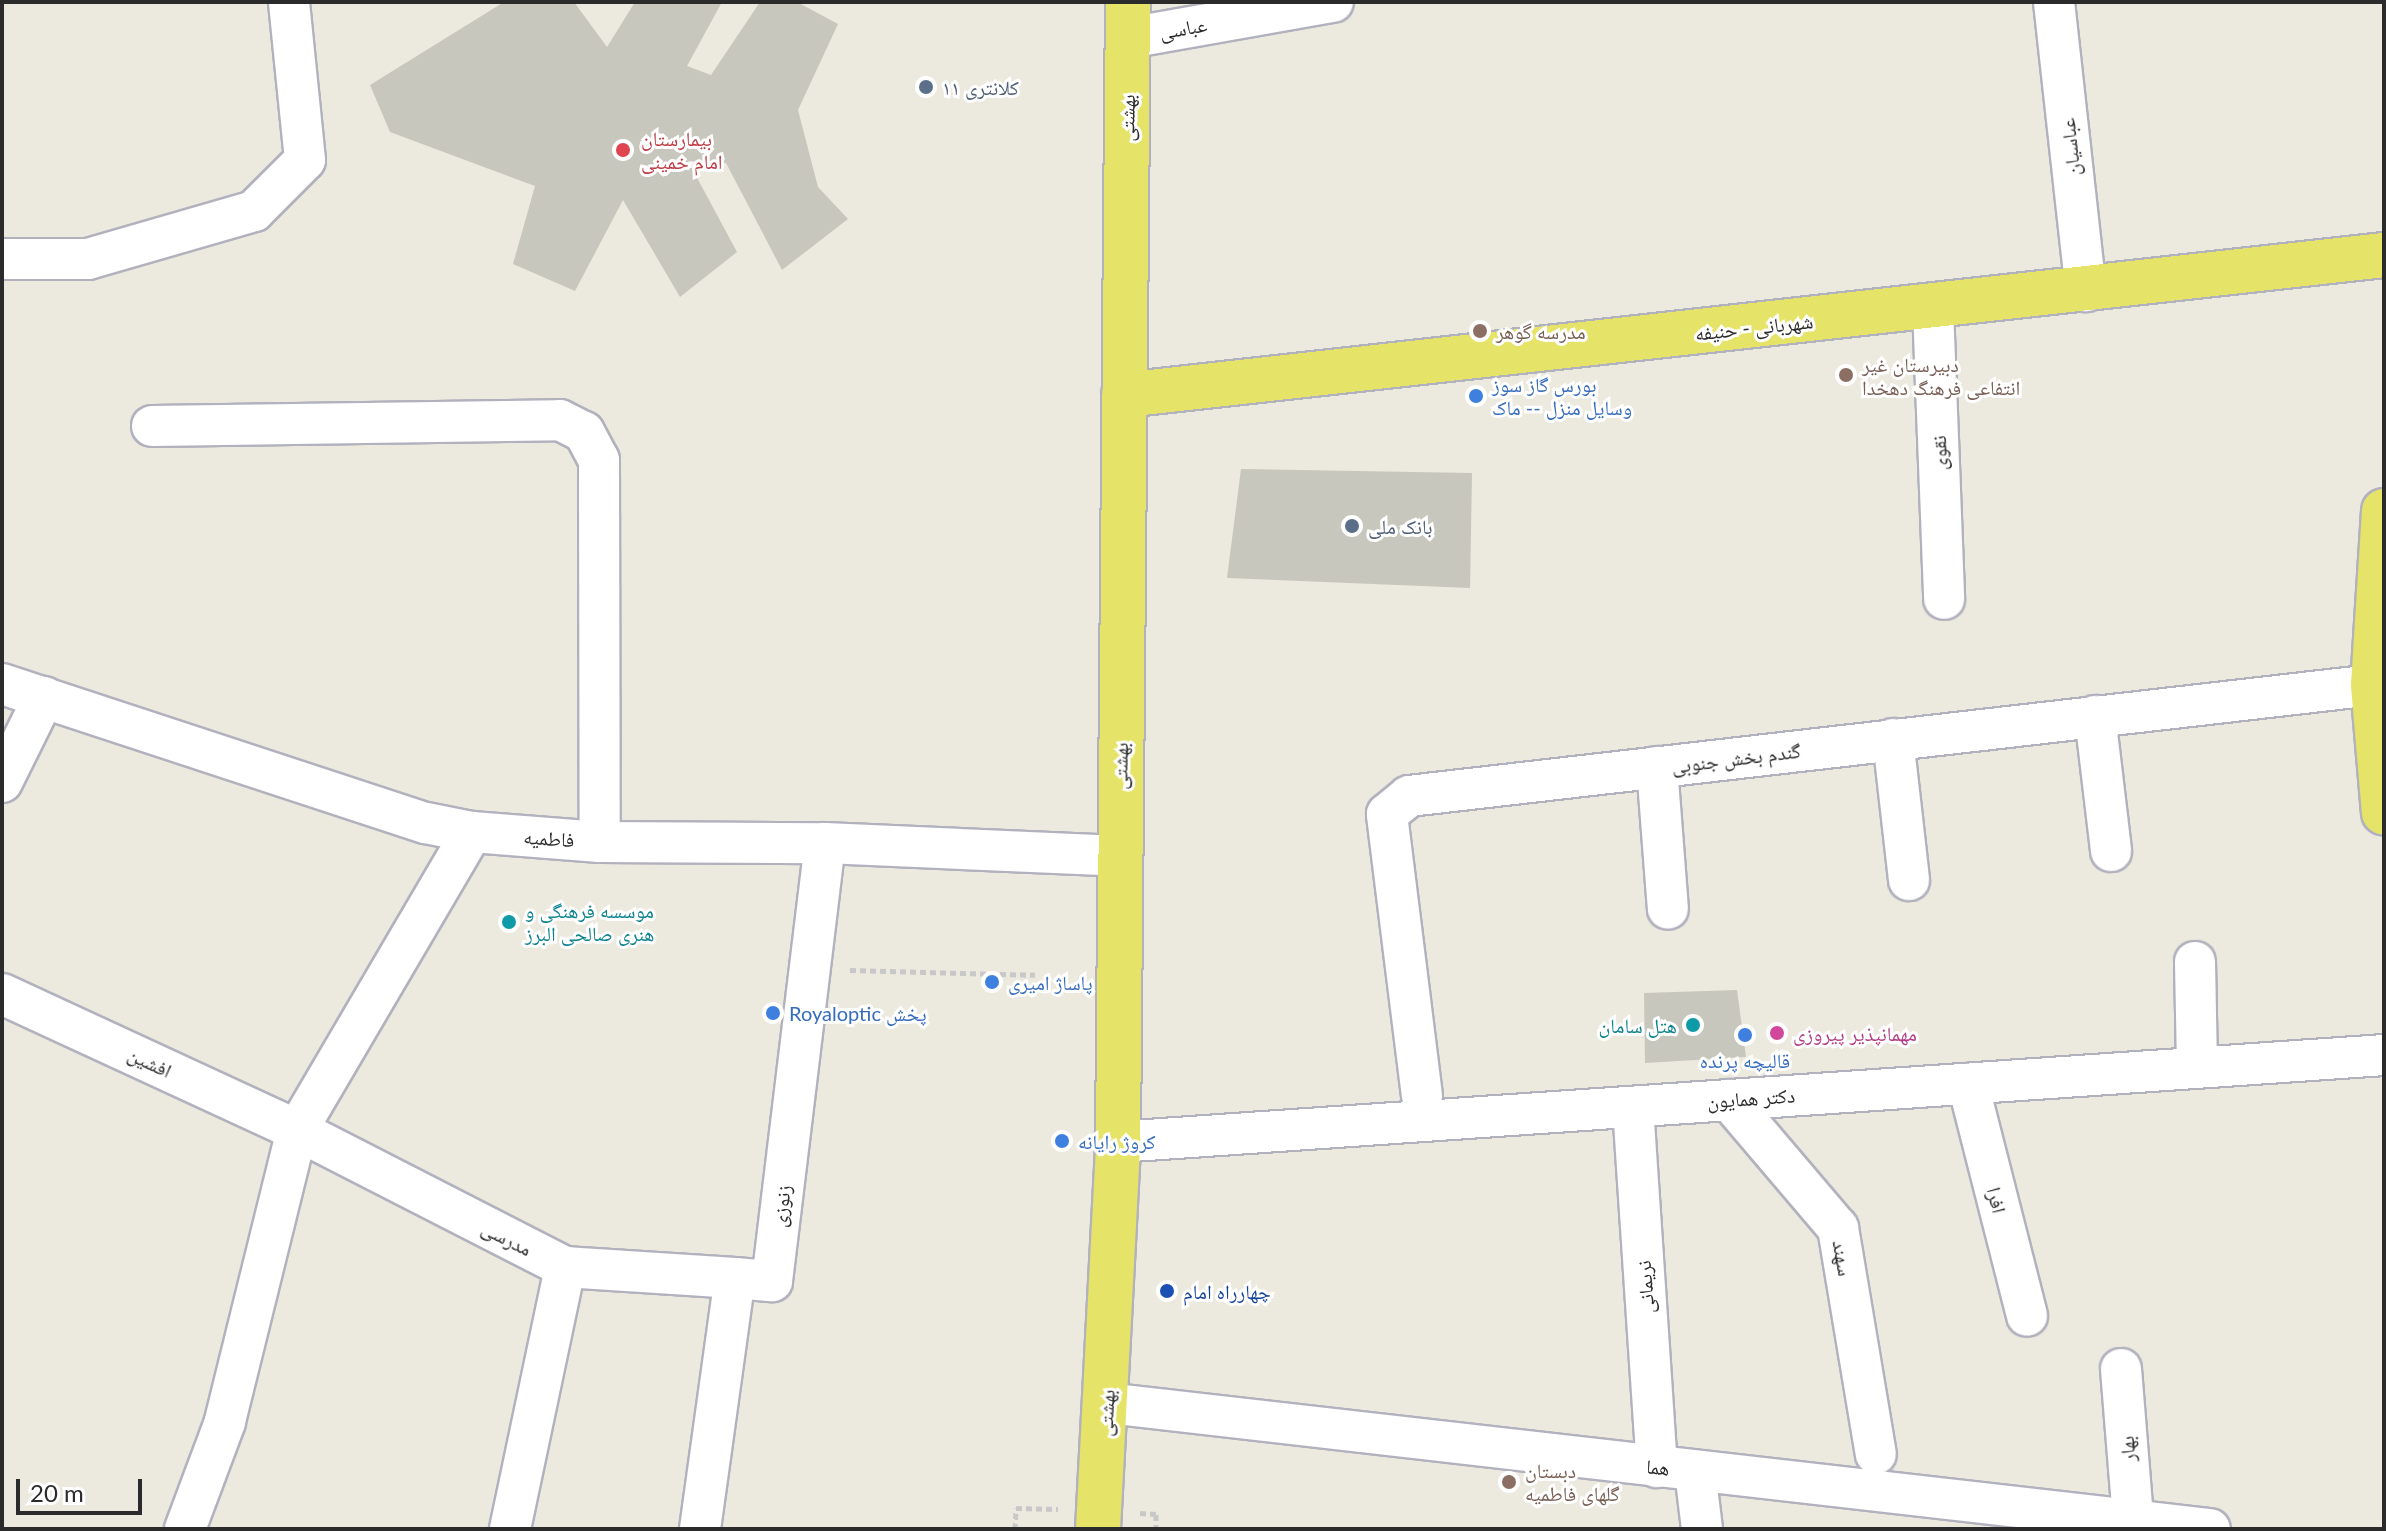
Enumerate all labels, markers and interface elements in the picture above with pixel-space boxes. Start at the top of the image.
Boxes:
street label: عباسی [1157,12,1209,44]
place label: کلانتری ۱۱ [942,75,1019,99]
marker: کلانتری ۱۱ [917,78,935,96]
street label: بهشتی [1115,94,1139,142]
street label: عباسیان [2055,117,2085,177]
place label: بیمارستان امام خمینی [641,126,723,173]
marker: بیمارستان امام خمینی [612,139,634,161]
street label: شهربانی - حنیفه [1694,309,1814,345]
place label: مدرسه گوهر [1496,319,1586,343]
marker: مدرسه گوهر [1471,322,1489,340]
place label: دبیرستان غیر انتفاعی فرهنگ دهخدا [1862,352,2020,399]
marker: دبیرستان غیر انتفاعی فرهنگ دهخدا [1837,366,1855,384]
place label: بورس گاز سوز وسایل منزل -- ماک [1492,372,1632,419]
marker: بورس گاز سوز وسایل منزل -- ماک [1467,387,1485,405]
street label: نقوی [1926,435,1952,471]
place label: بانک ملی [1368,514,1432,538]
marker: بانک ملی [1343,517,1361,535]
street label: گندم بخش جنوبی [1670,738,1802,778]
street label: بهشتی [1108,742,1132,790]
street label: فاطمیه [523,824,575,852]
place label: موسسه فرهنگی و هنری صالحی البرز [525,898,654,945]
marker: موسسه فرهنگی و هنری صالحی البرز [500,913,518,931]
place label: پاساژ امیری [1008,970,1092,994]
marker: پاساژ امیری [983,973,1001,991]
place label: Royaloptic پخش [789,1001,927,1025]
marker: Royaloptic پخش [764,1004,782,1022]
place label: هتل سامان [1599,1013,1677,1037]
marker: هتل سامان [1684,1016,1702,1034]
place label: مهمانپذیر پیروزی [1793,1021,1917,1045]
marker: مهمانپذیر پیروزی [1768,1024,1786,1042]
marker: قالیچه پرنده [1736,1026,1754,1044]
street label: افشین [124,1042,176,1082]
place label: قالیچه پرنده [1700,1048,1790,1072]
street label: دکتر همایون [1706,1083,1796,1113]
place label: کروژ رایانه [1078,1129,1156,1153]
marker: کروژ رایانه [1053,1132,1071,1150]
street label: زنوزی [766,1183,796,1229]
street label: افرا [1982,1184,2012,1216]
street label: مدرسی [478,1215,536,1261]
street label: سهند [1828,1238,1858,1278]
street label: نریمانی [1631,1260,1659,1314]
place label: چهارراه امام [1183,1279,1271,1303]
marker: چهارراه امام [1158,1282,1176,1300]
street label: بهشتی [1093,1389,1119,1437]
street label: بهار [2114,1435,2140,1463]
street label: هما [1645,1454,1671,1480]
place label: دبستان گلهای فاطمیه [1525,1458,1620,1505]
scale bar [20,1463,146,1513]
marker: دبستان گلهای فاطمیه [1500,1473,1518,1491]
text: 20 m [30,1478,84,1507]

